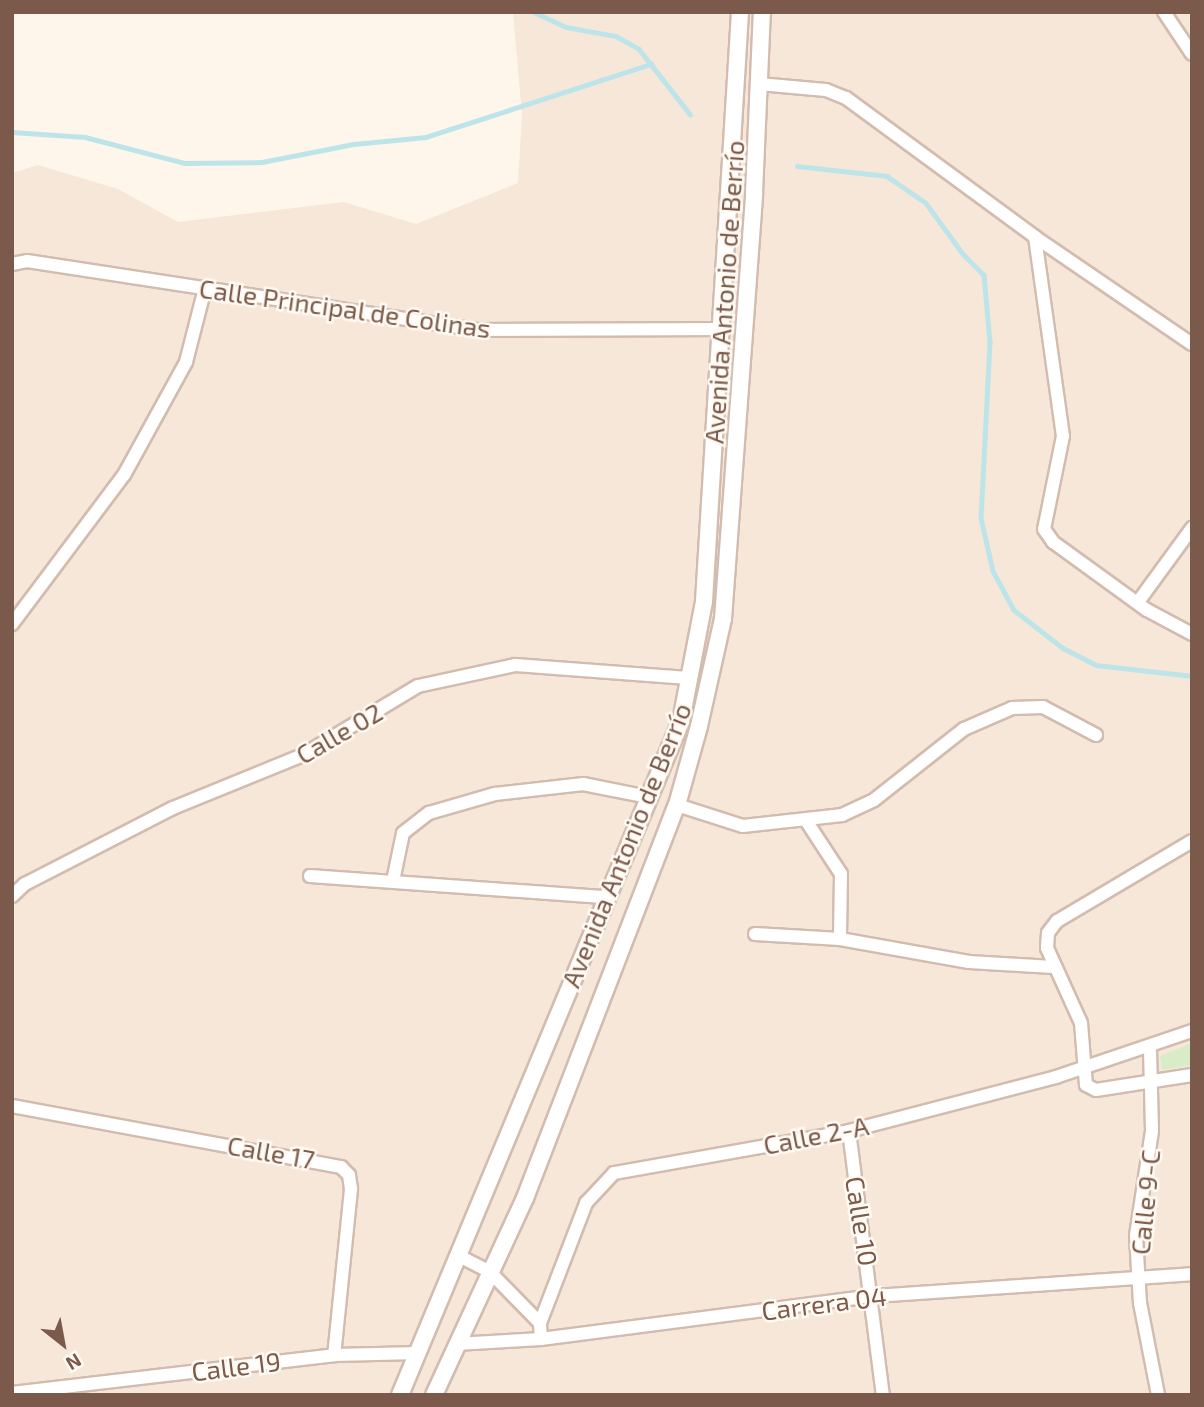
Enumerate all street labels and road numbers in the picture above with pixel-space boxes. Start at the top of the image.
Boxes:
street label: Avenida Antonio de Berrío [698,139,750,445]
street label: Calle Principal de Colinas [197,272,493,344]
street label: Calle 02 [290,696,388,770]
street label: Avenida Antonio de Berrío [554,698,698,992]
street label: Calle 2-A [761,1110,871,1160]
street label: Calle 17 [225,1129,317,1175]
street label: Calle 9-C [1124,1148,1166,1256]
street label: Calle 10 [840,1174,884,1268]
street label: Carrera 04 [760,1280,888,1326]
street label: Calle 19 [190,1345,282,1387]

